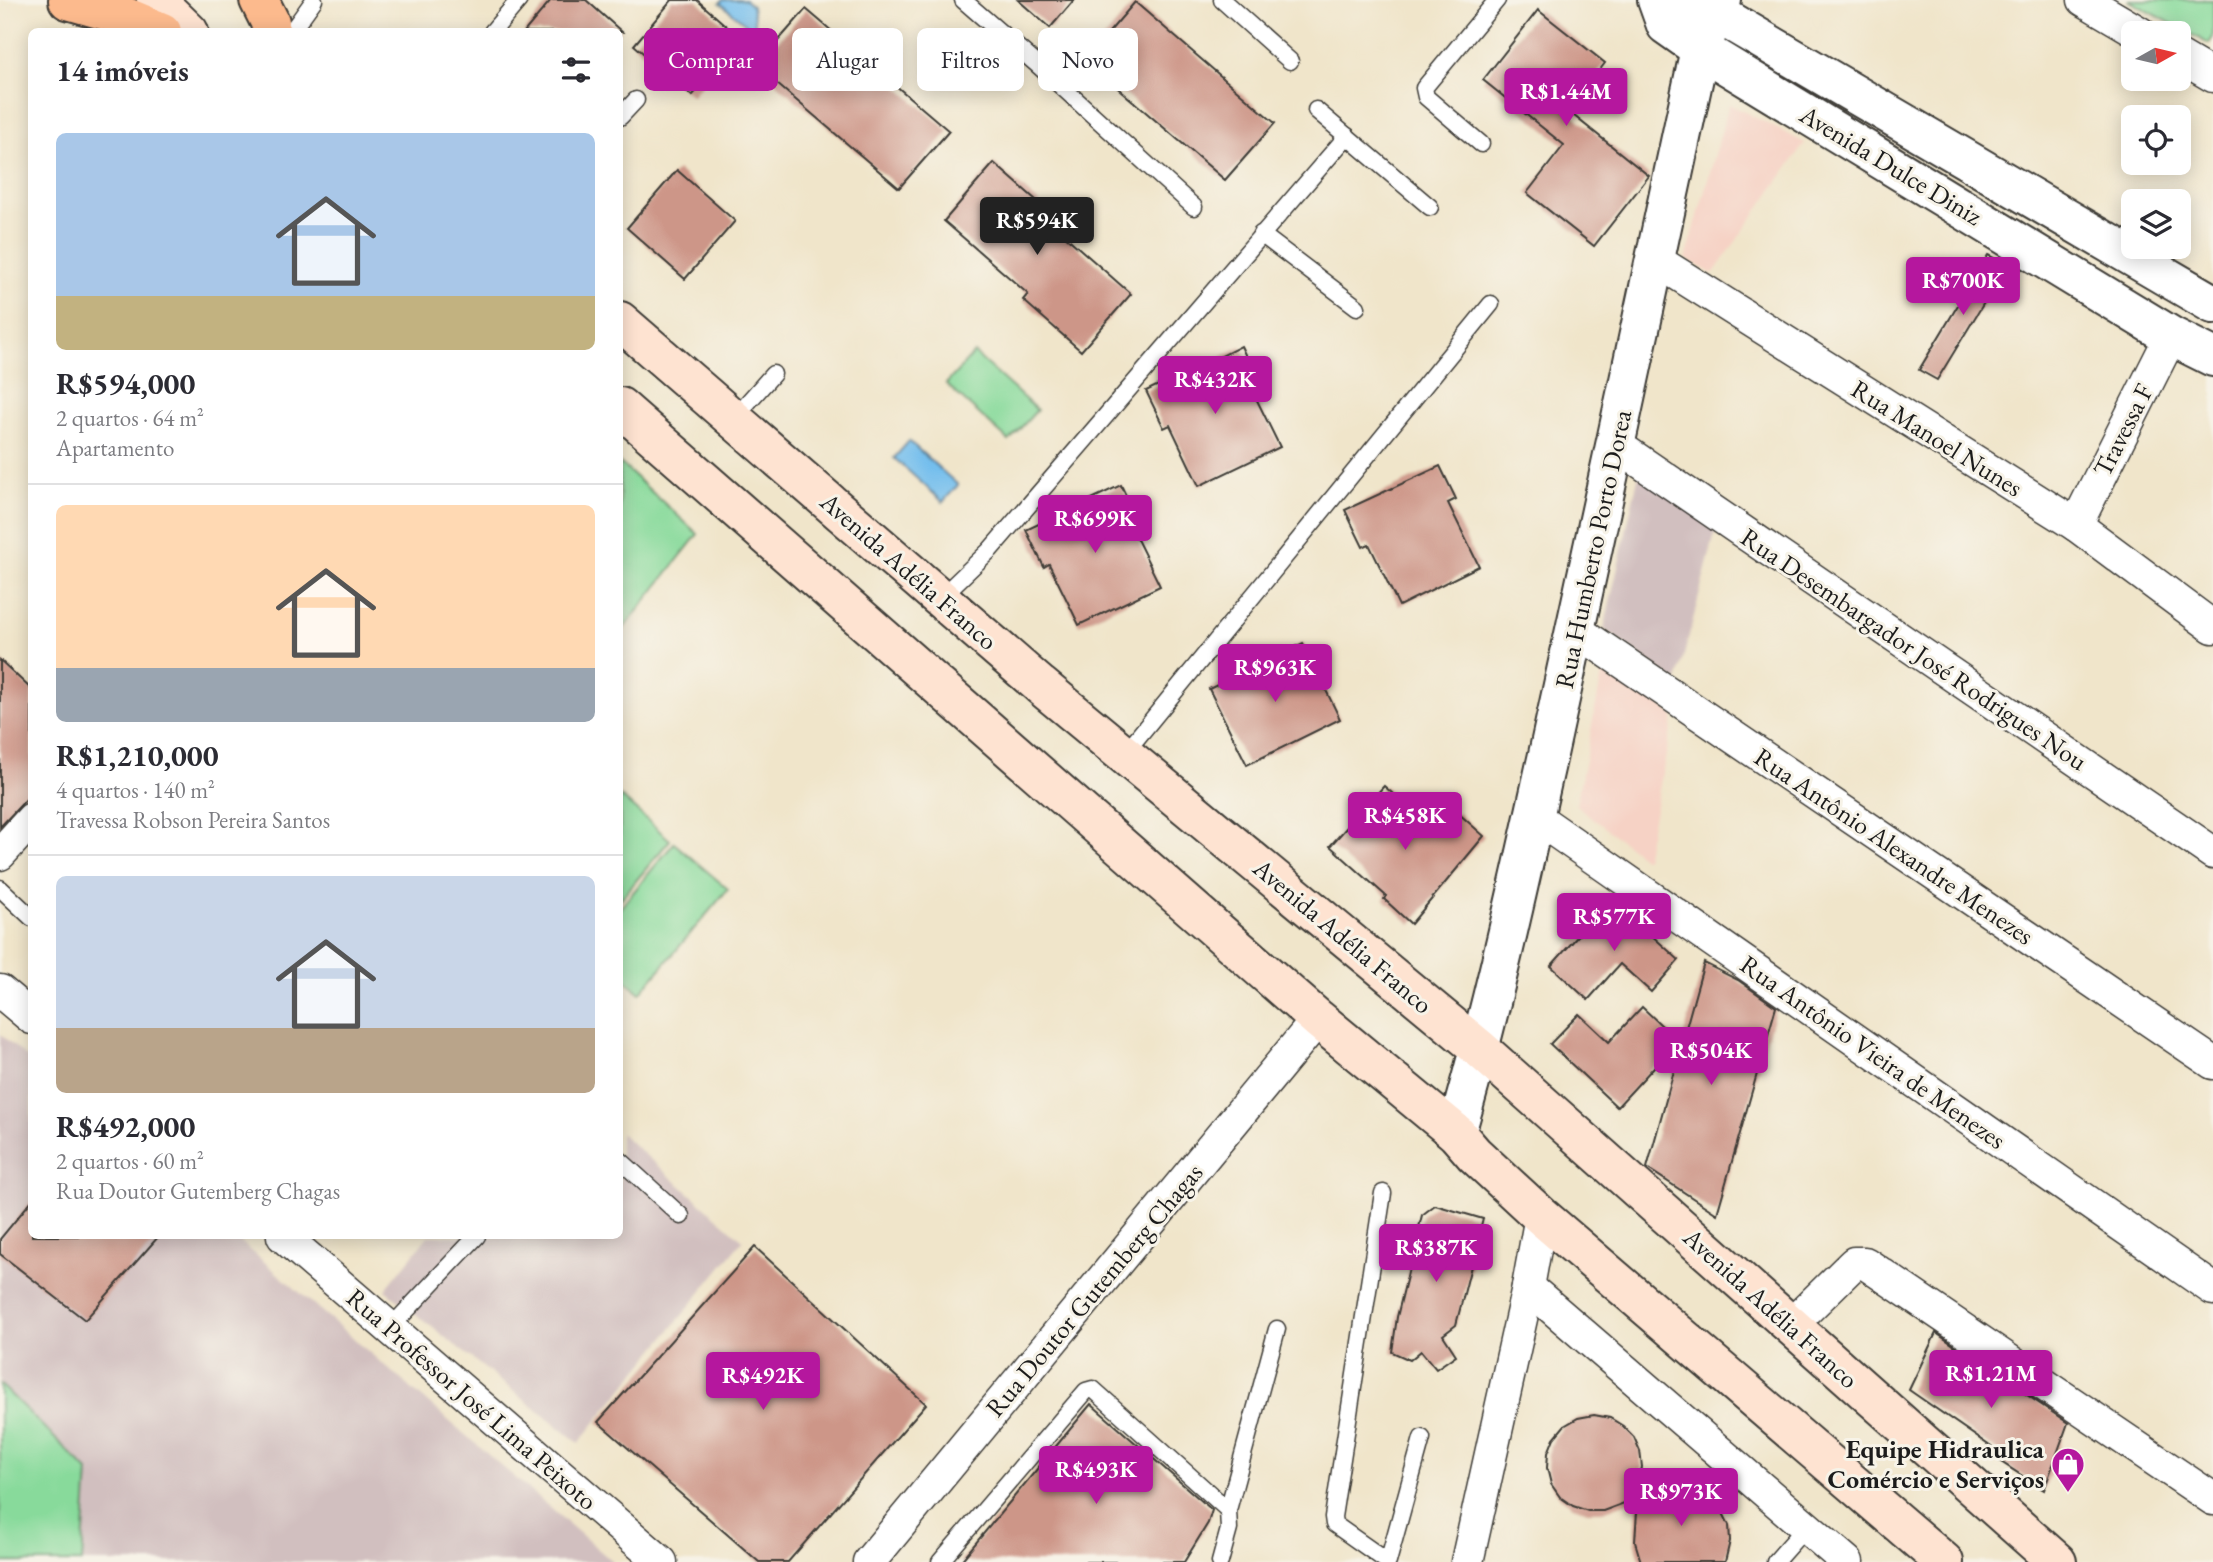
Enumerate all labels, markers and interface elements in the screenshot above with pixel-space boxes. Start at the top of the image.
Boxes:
north arrow [2121,21,2191,91]
map controls [2121,21,2191,259]
chip: Comprar [644,28,778,91]
chip: Alugar [792,28,903,91]
chip: Filtros [917,28,1024,91]
chip: Novo [1038,28,1138,91]
text: 14 imóveis [56,51,189,90]
icon: filters [557,51,595,89]
pin: R$1.44M [1501,68,1631,128]
text: R$1.44M [1520,76,1612,106]
street label: Avenida Dulce Diniz [1793,97,1989,233]
button: locate [2121,105,2191,175]
icon: home [263,178,389,304]
button: layers [2121,189,2191,259]
pin: R$594K [980,198,1094,257]
text: R$594K [996,205,1078,235]
pin: R$700K [1906,258,2020,317]
text: R$700K [1922,265,2004,295]
pin: R$432K [1158,356,1272,416]
text: R$594,000 [56,364,195,403]
text: R$432K [1174,364,1256,394]
street label: Rua Manoel Nunes [1845,372,2029,504]
street label: Travessa F [2085,378,2161,482]
text: 2 quartos · 64 m² [56,403,204,433]
street label: Rua Humberto Porto Dorea [1547,406,1639,691]
text: Apartamento [56,433,174,463]
street label: Avenida Adélia Franco [812,484,1005,657]
pin: R$699K [1038,496,1152,555]
text: R$699K [1054,503,1136,533]
street label: Rua Desembargador José Rodrigues Nou [1734,520,2094,778]
icon: home [263,550,389,676]
pin: R$963K [1218,644,1332,704]
text: R$963K [1234,652,1316,682]
text: R$1,210,000 [56,736,219,775]
street label: Rua Antônio Alexandre Menezes [1748,740,2040,952]
text: 4 quartos · 140 m² [56,775,215,805]
pin: R$458K [1348,792,1462,852]
text: R$458K [1364,800,1446,830]
text: Travessa Robson Pereira Santos [56,805,330,835]
street label: Avenida Adélia Franco [1245,850,1440,1021]
pin: R$577K [1557,894,1671,953]
text: R$577K [1573,901,1655,931]
icon: home [263,921,389,1047]
street label: Rua Antônio Vieira de Menezes [1734,947,2012,1157]
pin: R$504K [1654,1028,1768,1087]
text: R$504K [1670,1035,1752,1065]
text: R$492,000 [56,1107,195,1146]
text: 2 quartos · 60 m² [56,1146,204,1176]
street label: Rua Doutor Gutemberg Chagas [978,1156,1210,1424]
text: Rua Doutor Gutemberg Chagas [56,1176,340,1206]
street label: Avenida Adélia Franco [1676,1220,1866,1396]
pin: R$387K [1379,1224,1493,1284]
text: R$387K [1395,1232,1477,1262]
street label: Rua Professor José Lima Peixoto [339,1281,605,1517]
pin: R$1.21M [1926,1350,2056,1410]
pin: R$492K [706,1352,820,1412]
text: R$1.21M [1945,1358,2037,1388]
text: R$492K [722,1360,804,1390]
place label: Equipe Hidraulica Comércio e Serviços [1828,1432,2045,1496]
shop icon: Equipe Hidraulica Comércio e Serviços [2049,1445,2087,1494]
pin: R$493K [1039,1446,1153,1506]
text: R$493K [1055,1454,1137,1484]
pin: R$973K [1624,1468,1738,1528]
text: R$973K [1640,1476,1722,1506]

